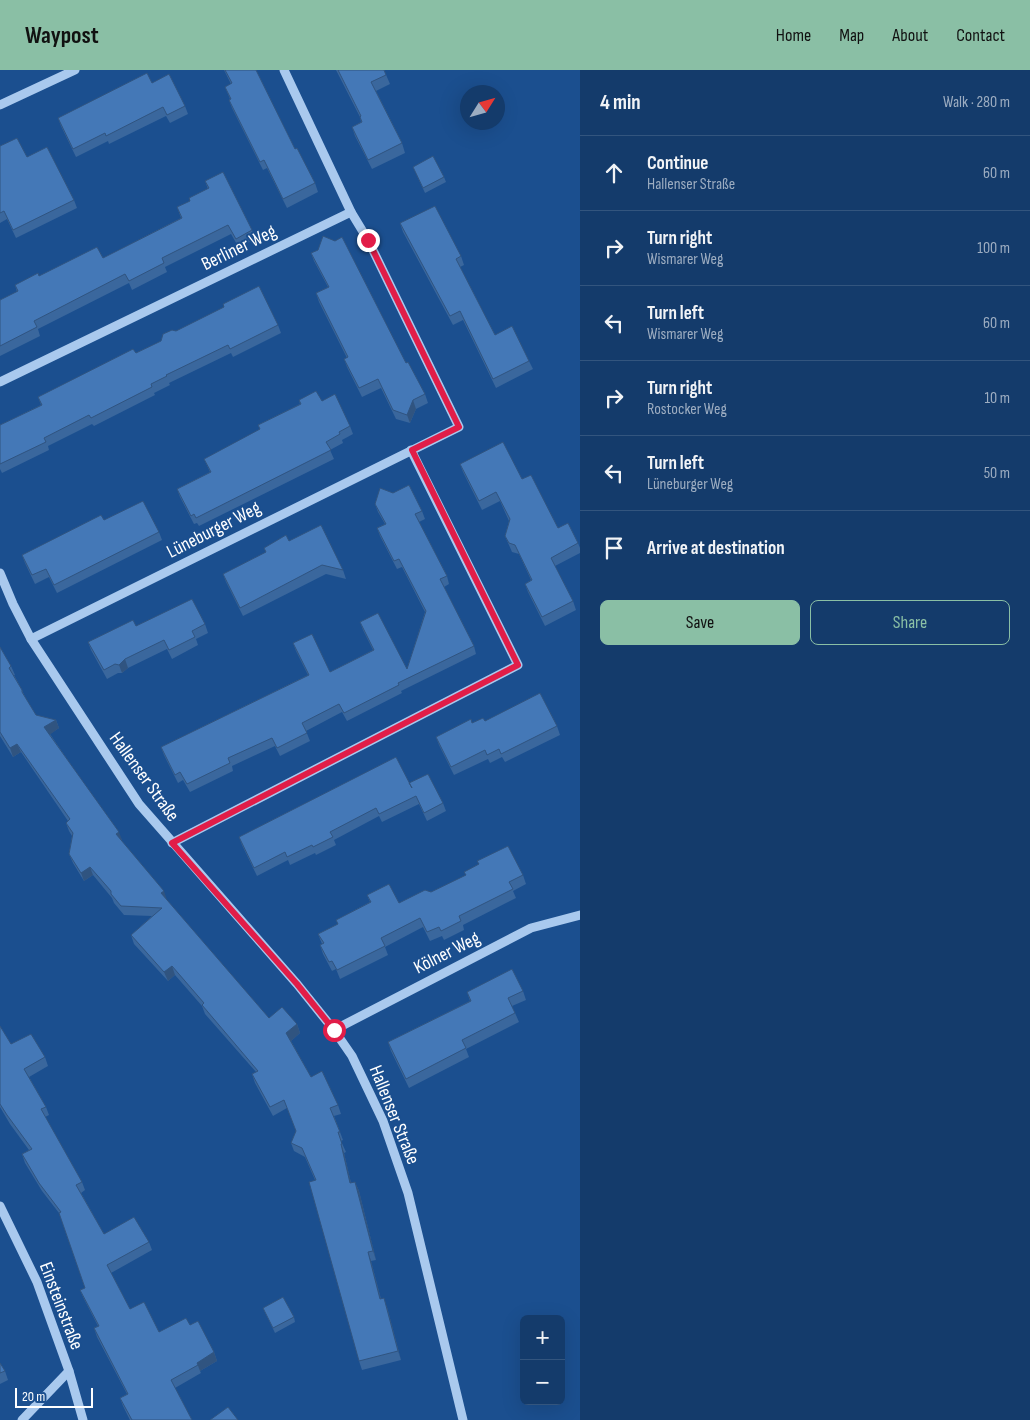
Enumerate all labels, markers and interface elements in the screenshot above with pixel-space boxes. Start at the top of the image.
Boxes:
text: Waypost [25,21,99,50]
text: Home [776,25,811,46]
text: Map [839,25,864,46]
text: About [892,25,928,46]
text: Contact [956,25,1005,46]
north arrow [460,85,505,130]
text: 4 min [600,90,641,115]
text: Walk · 280 m [943,93,1010,112]
text: Continue [647,152,708,175]
icon: ahead [600,159,628,187]
text: 60 m [983,164,1010,183]
text: Hallenser Straße [647,175,735,194]
street label: Berliner Weg [198,220,281,276]
text: Turn right [647,227,712,250]
route end [357,229,380,252]
icon: right [600,234,628,262]
text: 100 m [977,239,1010,258]
text: Wismarer Weg [647,250,723,269]
text: Turn left [647,302,704,325]
icon: left [600,309,628,337]
text: 60 m [983,314,1010,333]
text: Wismarer Weg [647,325,723,344]
text: Turn right [647,377,712,400]
icon: right [600,384,628,412]
text: 10 m [984,389,1010,408]
text: Rostocker Weg [647,400,727,419]
text: Turn left [647,452,704,475]
icon: left [600,459,628,487]
text: 50 m [984,464,1010,483]
text: Lüneburger Weg [647,475,733,494]
street label: Lüneburger Weg [163,496,265,563]
icon: arrive [600,534,628,562]
text: Arrive at destination [647,537,785,560]
button: Save [600,600,800,645]
button: Share [810,600,1010,645]
street label: Hallenser Straße [104,728,184,826]
street label: Kölner Weg [410,926,484,979]
route start [323,1019,346,1042]
street label: Hallenser Straße [364,1062,424,1168]
street label: Einsteinstraße [34,1259,88,1353]
map controls [520,1315,565,1405]
button: + [520,1315,565,1360]
button: − [520,1360,565,1405]
scale bar [15,1385,92,1408]
text: 20 m [22,1388,45,1405]

